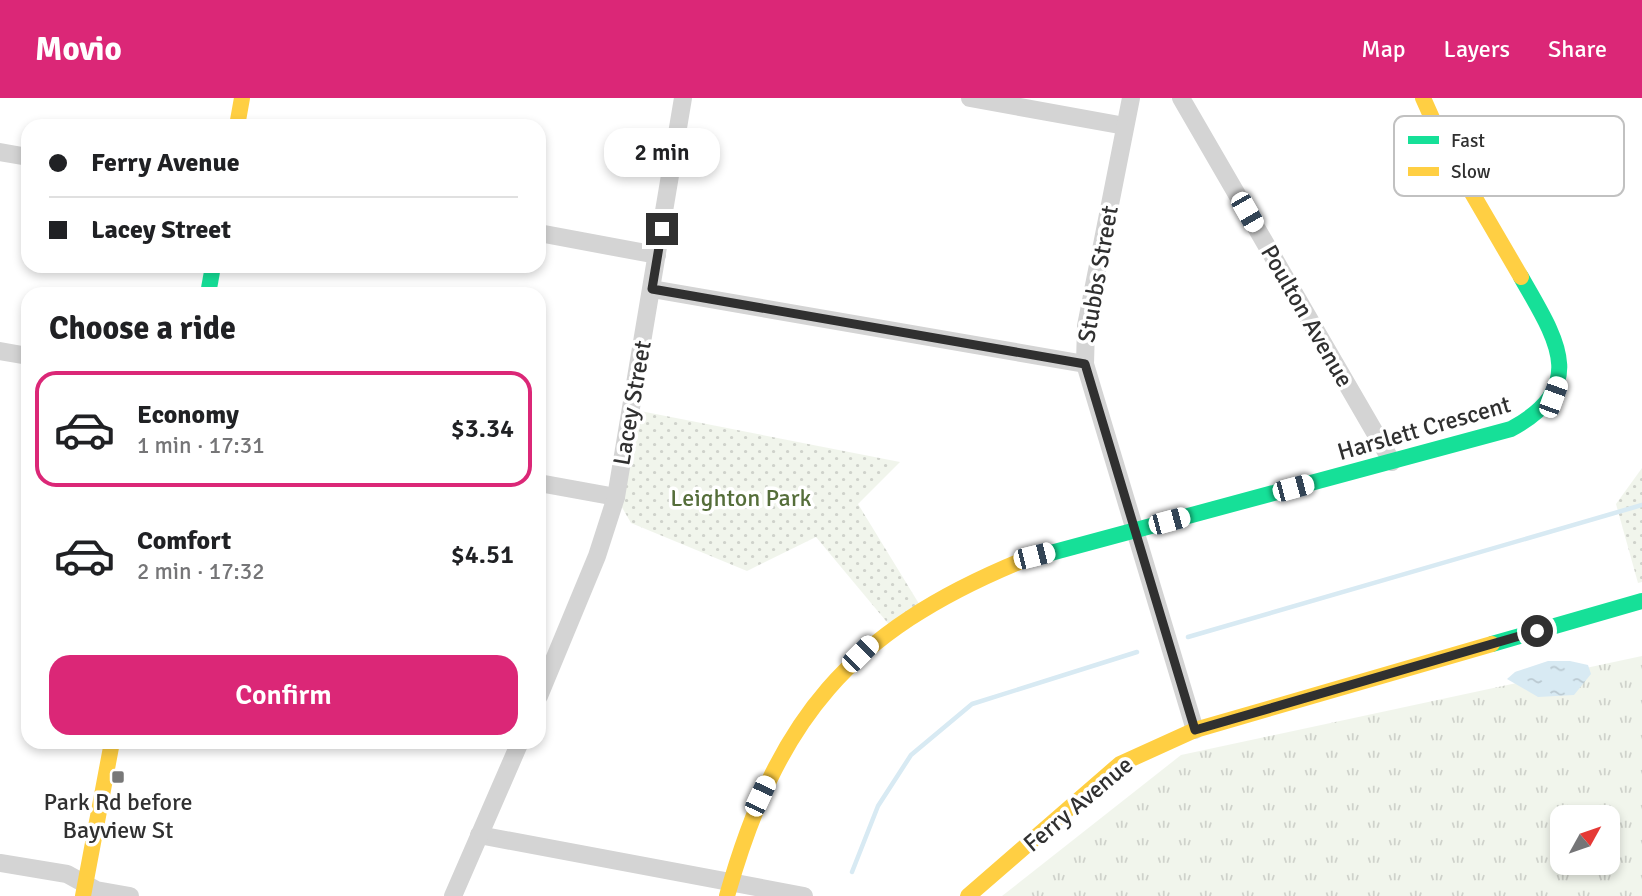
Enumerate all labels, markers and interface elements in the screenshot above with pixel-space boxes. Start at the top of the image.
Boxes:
text: Movio [35,29,122,70]
text: Map [1361,34,1406,64]
text: Layers [1444,34,1510,64]
text: Share [1548,34,1607,64]
legend [1394,116,1624,196]
callout: 2 min [604,128,720,176]
text: Fast [1451,129,1485,153]
text: 2 min [634,138,690,167]
text: Ferry Avenue [91,147,240,179]
text: Slow [1451,160,1491,184]
car [1228,189,1267,235]
street label: Stubbs Street [1071,203,1125,345]
route end [646,213,678,245]
text: Lacey Street [91,214,231,246]
street label: Poulton Avenue [1254,240,1360,392]
text: Choose a ride [49,309,236,348]
street label: Lacey Street [606,338,658,468]
car [1536,374,1571,420]
street label: Harslett Crescent [1334,389,1514,467]
icon: car [53,398,116,461]
text: Economy [137,399,239,431]
text: $3.34 [451,413,514,445]
text: 1 min · 17:31 [137,431,265,460]
car [1270,472,1317,504]
park label: Leighton Park [670,483,812,513]
car [1146,505,1193,537]
icon: car [53,524,116,587]
text: Comfort [137,525,231,557]
text: $4.51 [451,539,514,571]
car [1012,541,1057,571]
text: 2 min · 17:32 [137,557,265,586]
route start [1521,615,1553,647]
car [838,632,883,676]
button: Confirm [49,655,518,735]
street label: Ferry Avenue [1017,750,1139,858]
marker: Park Rd before Bayview St [110,769,126,785]
car [742,773,779,819]
place label: Park Rd before Bayview St [44,787,192,845]
north arrow [1550,805,1620,875]
map controls [1550,805,1620,875]

